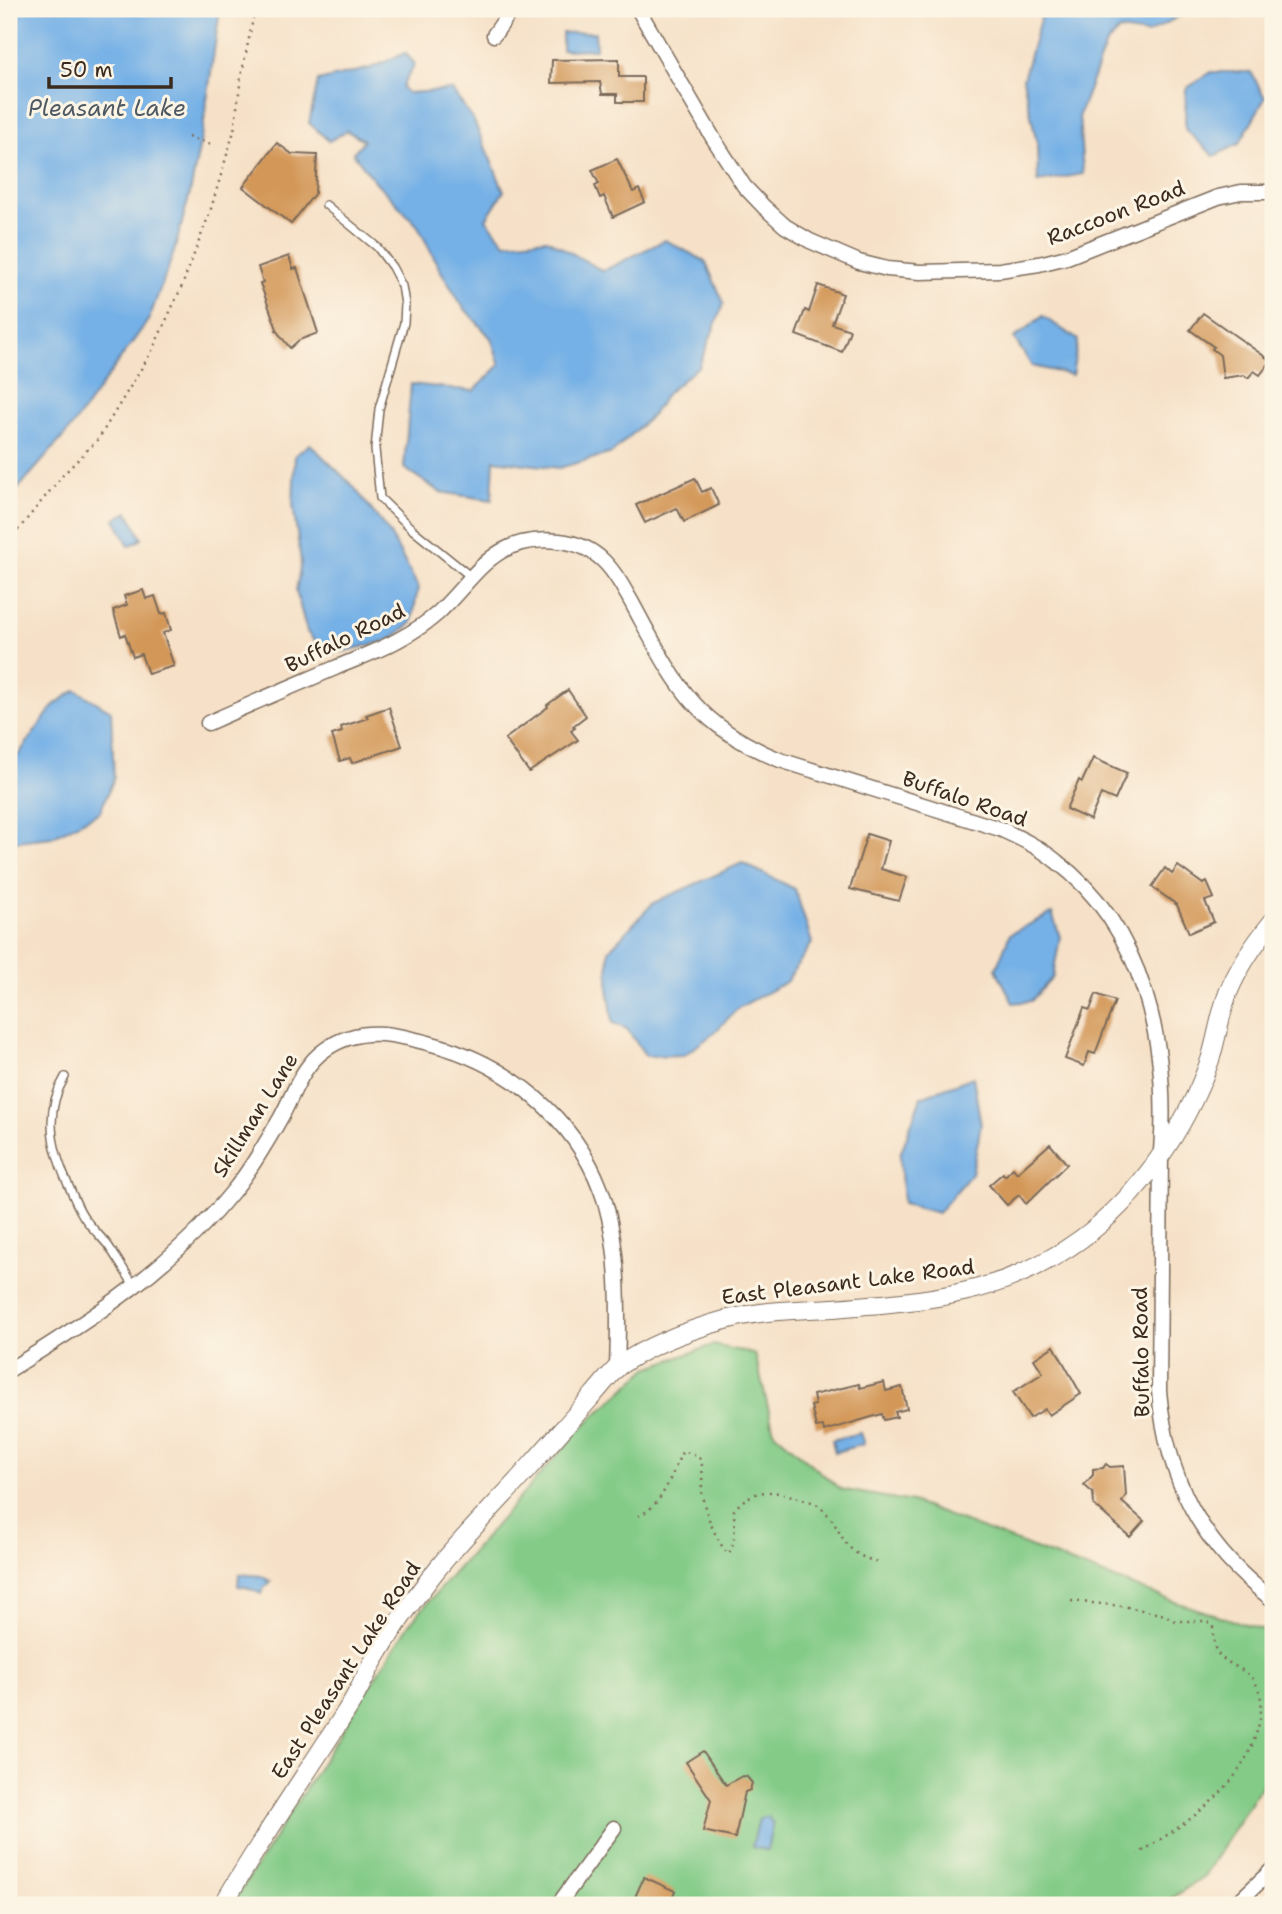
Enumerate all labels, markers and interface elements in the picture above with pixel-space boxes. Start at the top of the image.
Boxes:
scale bar [49,46,172,90]
text: 50 m [60,56,113,84]
water label: Pleasant Lake [28,93,186,123]
street label: Raccoon Road [1043,174,1189,252]
street label: Buffalo Road [280,597,410,679]
street label: Buffalo Road [899,765,1031,833]
street label: Skillman Lane [206,1048,304,1182]
street label: East Pleasant Lake Road [720,1253,976,1311]
street label: Buffalo Road [1126,1286,1156,1418]
street label: East Pleasant Lake Road [265,1556,427,1784]

